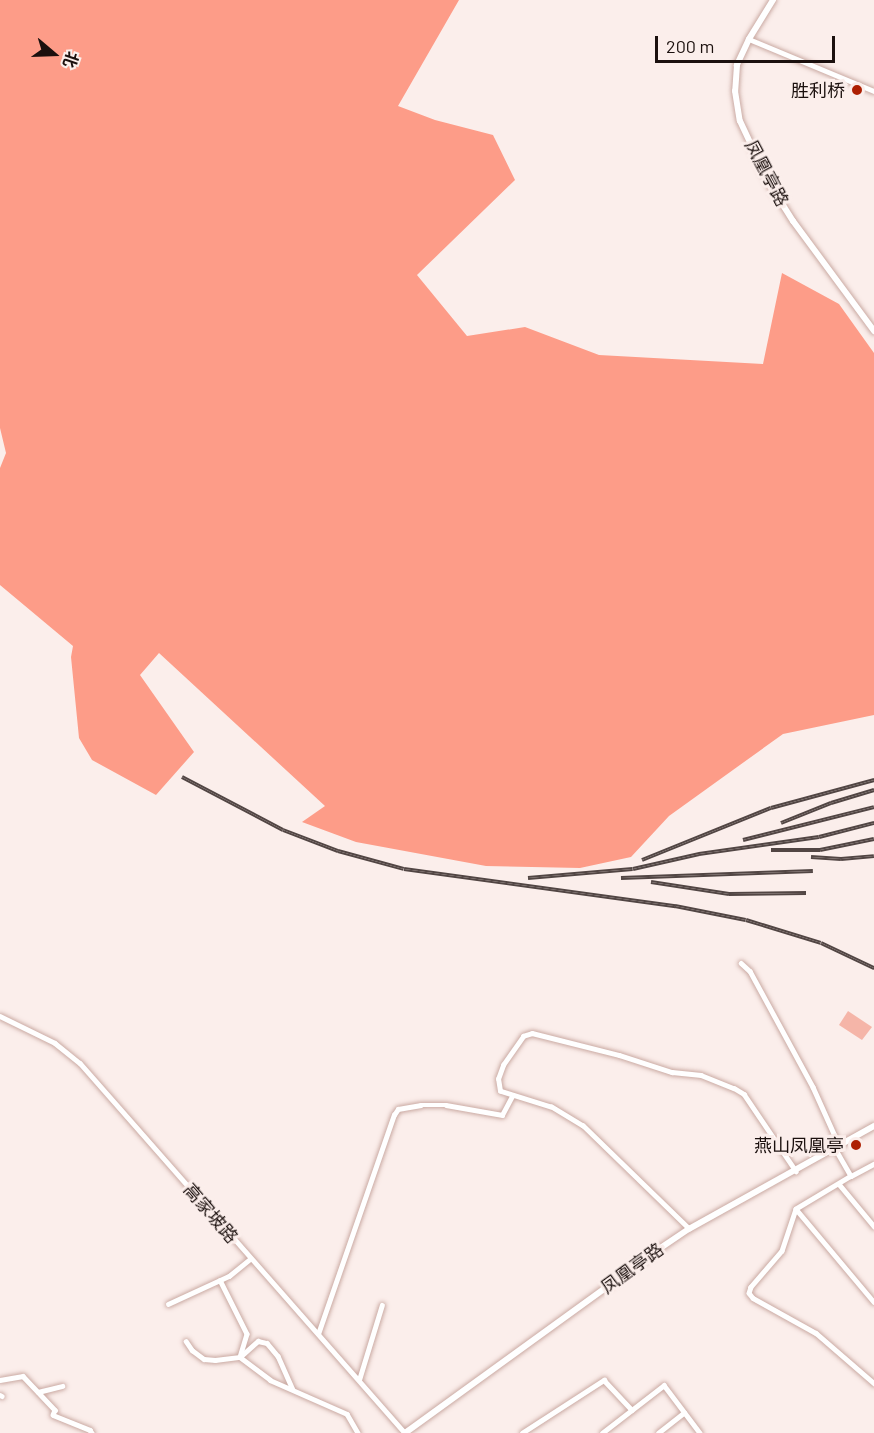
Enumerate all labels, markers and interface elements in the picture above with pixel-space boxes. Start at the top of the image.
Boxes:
north arrow [24,24,84,84]
scale bar [658,24,838,62]
text: 200 m [666,35,714,57]
text: 北 [60,49,83,71]
place label: 胜利桥 [791,79,845,101]
marker: 胜利桥 [850,83,864,97]
street label: 凤凰亭路 [741,136,793,210]
place label: 燕山凤凰亭 [754,1134,844,1156]
marker: 燕山凤凰亭 [849,1138,863,1152]
street label: 高家坡路 [179,1179,243,1247]
street label: 凤凰亭路 [597,1238,667,1298]

